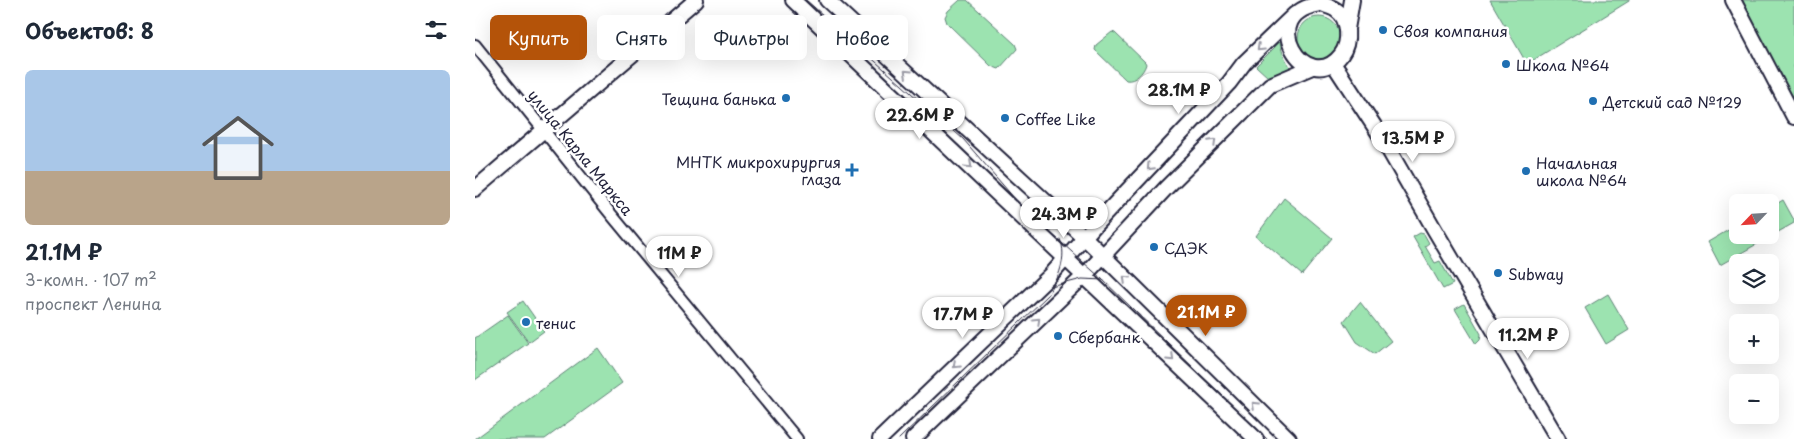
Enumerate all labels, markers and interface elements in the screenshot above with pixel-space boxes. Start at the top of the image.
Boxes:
text: Объектов: 8 [25,14,154,46]
chip: Купить [490,15,587,60]
chip: Снять [597,15,685,60]
chip: Фильтры [695,15,807,60]
chip: Новое [817,15,908,60]
icon: filters [422,16,450,44]
place label: Своя компания [1393,19,1508,42]
marker: Своя компания [1377,24,1389,36]
one-way arrow [1257,42,1266,51]
place label: Школа №64 [1516,53,1610,76]
marker: Школа №64 [1500,58,1512,70]
one-way arrow [903,70,912,79]
pin: 28.1M ₽ [1133,72,1225,115]
text: 28.1M ₽ [1148,77,1210,101]
street label: улица Карла Маркса [523,84,640,220]
place label: Тещина банька [661,87,777,110]
place label: Детский сад №129 [1602,90,1742,113]
marker: Тещина банька [780,92,792,104]
marker: Детский сад №129 [1587,95,1599,107]
pin: 22.6M ₽ [874,98,966,140]
text: 22.6M ₽ [886,102,954,126]
icon: home [193,103,283,193]
place label: Coffee Like [1015,107,1096,130]
marker: Coffee Like [999,112,1011,124]
pin: 13.5M ₽ [1367,120,1459,163]
text: 13.5M ₽ [1382,125,1444,149]
one-way arrow [1207,138,1216,147]
place label: МНТК микрохирургия глаза [676,150,842,190]
place label: Начальная школа №64 [1536,151,1627,191]
one-way arrow [963,159,972,168]
one-way arrow [1147,161,1156,170]
marker: МНТК микрохирургия глаза [845,163,859,177]
marker: Начальная школа №64 [1520,165,1532,177]
north arrow [1729,194,1779,244]
map controls [1729,194,1779,424]
pin: 24.3M ₽ [1018,196,1110,239]
text: 24.3M ₽ [1031,201,1097,225]
text: 21.1M ₽ [25,235,102,267]
pin: 11M ₽ [644,236,714,278]
place label: СДЭК [1164,236,1208,259]
text: 11M ₽ [657,240,701,264]
marker: СДЭК [1148,241,1160,253]
button: layers [1729,254,1779,304]
place label: Subway [1508,262,1564,285]
text: 3-комн. · 107 m² [25,267,157,291]
marker: Subway [1492,267,1504,279]
one-way arrow [1123,276,1132,285]
text: проспект Ленина [25,291,161,315]
pin: 21.1M ₽ [1160,294,1252,337]
pin: 17.7M ₽ [917,296,1009,339]
text: 21.1M ₽ [1177,299,1235,323]
text: 17.7M ₽ [933,301,993,325]
place label: тенис [536,311,576,334]
button: + [1729,314,1779,364]
marker: тенис [520,316,532,328]
one-way arrow [1031,318,1040,327]
pin: 11.2M ₽ [1482,318,1574,360]
text: 11.2M ₽ [1498,322,1558,346]
place label: Сбербанк [1068,325,1140,348]
marker: Сбербанк [1052,330,1064,342]
one-way arrow [1165,352,1174,361]
one-way arrow [953,359,962,368]
button: − [1729,374,1779,424]
one-way arrow [1251,402,1260,411]

